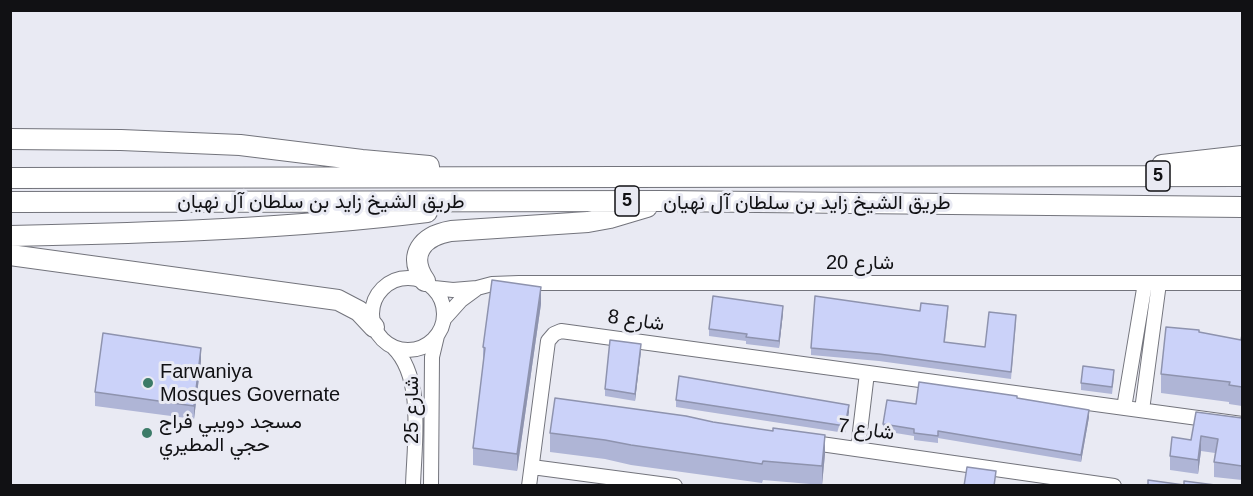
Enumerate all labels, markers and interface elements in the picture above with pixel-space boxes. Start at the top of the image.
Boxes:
road number: 5 [1146,161,1170,191]
road number: 5 [615,186,639,216]
street label: طريق الشيخ زايد بن سلطان آل نهيان [177,190,465,214]
street label: طريق الشيخ زايد بن سلطان آل نهيان [663,191,951,215]
street label: شارع 20 [826,251,894,275]
street label: شارع 8 [606,305,666,337]
place label: Farwaniya Mosques Governate [160,360,340,407]
marker: Farwaniya Mosques Governate [141,376,155,390]
street label: شارع 25 [400,376,424,444]
place label: مسجد دويبي فراج حجي المطيري [159,410,302,457]
street label: شارع 7 [836,414,896,446]
marker: مسجد دويبي فراج حجي المطيري [140,426,154,440]

